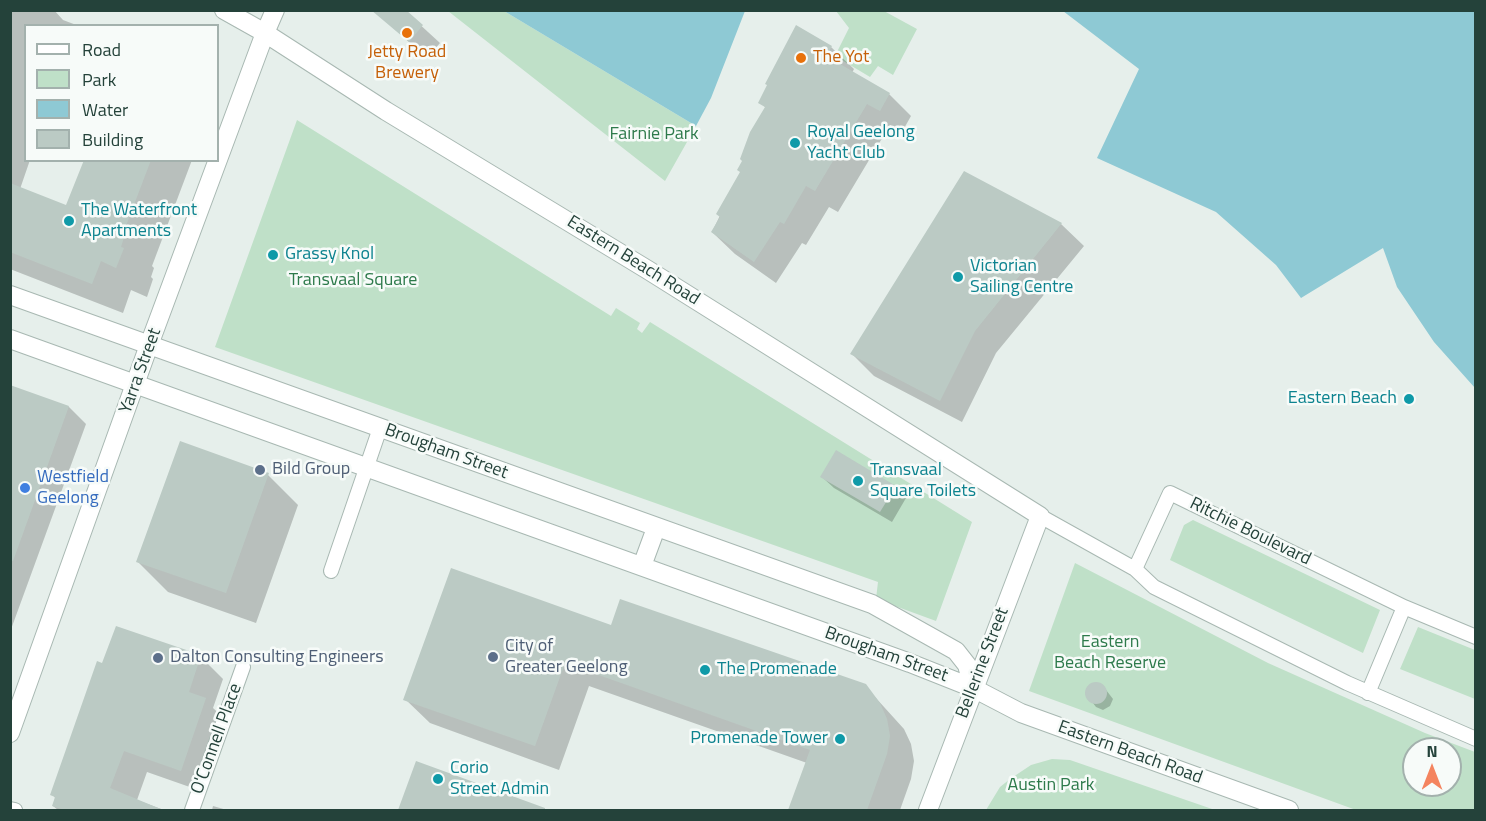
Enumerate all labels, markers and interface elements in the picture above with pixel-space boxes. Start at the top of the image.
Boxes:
legend [24,24,219,162]
marker: Jetty Road Brewery [400,26,414,40]
text: Road [82,36,121,63]
place label: Jetty Road Brewery [368,42,446,84]
place label: The Yot [813,47,869,69]
marker: The Yot [794,51,808,65]
text: Park [82,66,116,93]
text: Water [82,96,128,123]
place label: Royal Geelong Yacht Club [807,122,915,164]
park label: Fairnie Park [609,124,699,146]
text: Building [82,126,143,153]
marker: Royal Geelong Yacht Club [788,136,802,150]
place label: The Waterfront Apartments [81,200,197,242]
street label: Eastern Beach Road [563,212,703,310]
marker: The Waterfront Apartments [62,214,76,228]
place label: Grassy Knol [285,244,374,266]
marker: Grassy Knol [266,248,280,262]
place label: Victorian Sailing Centre [970,256,1073,298]
park label: Transvaal Square [289,270,417,292]
marker: Victorian Sailing Centre [951,270,965,284]
street label: Yarra Street [116,325,166,417]
place label: Eastern Beach [1288,388,1397,410]
marker: Eastern Beach [1402,392,1416,406]
street label: Brougham Street [381,420,511,484]
place label: Bild Group [272,459,350,481]
place label: Transvaal Square Toilets [870,460,976,502]
marker: Bild Group [253,463,267,477]
place label: Westfield Geelong [37,467,109,510]
marker: Transvaal Square Toilets [851,474,865,488]
marker: Westfield Geelong [18,481,32,495]
street label: Ritchie Boulevard [1186,493,1314,571]
street label: Bellerine Street [952,605,1014,721]
street label: Brougham Street [821,623,951,687]
park label: Eastern Beach Reserve [1054,632,1166,674]
place label: City of Greater Geelong [505,636,628,678]
place label: Dalton Consulting Engineers [170,647,383,669]
marker: City of Greater Geelong [486,650,500,664]
marker: Dalton Consulting Engineers [151,651,165,665]
place label: The Promenade [717,659,837,681]
marker: The Promenade [698,663,712,677]
street label: O'Connell Place [187,681,247,797]
street label: Eastern Beach Road [1055,717,1205,789]
place label: Promenade Tower [690,728,828,750]
marker: Promenade Tower [833,732,847,746]
north arrow [1402,737,1462,797]
text: N [1426,739,1438,763]
place label: Corio Street Admin [450,758,549,800]
marker: Corio Street Admin [431,772,445,786]
park label: Austin Park [1008,775,1094,797]

